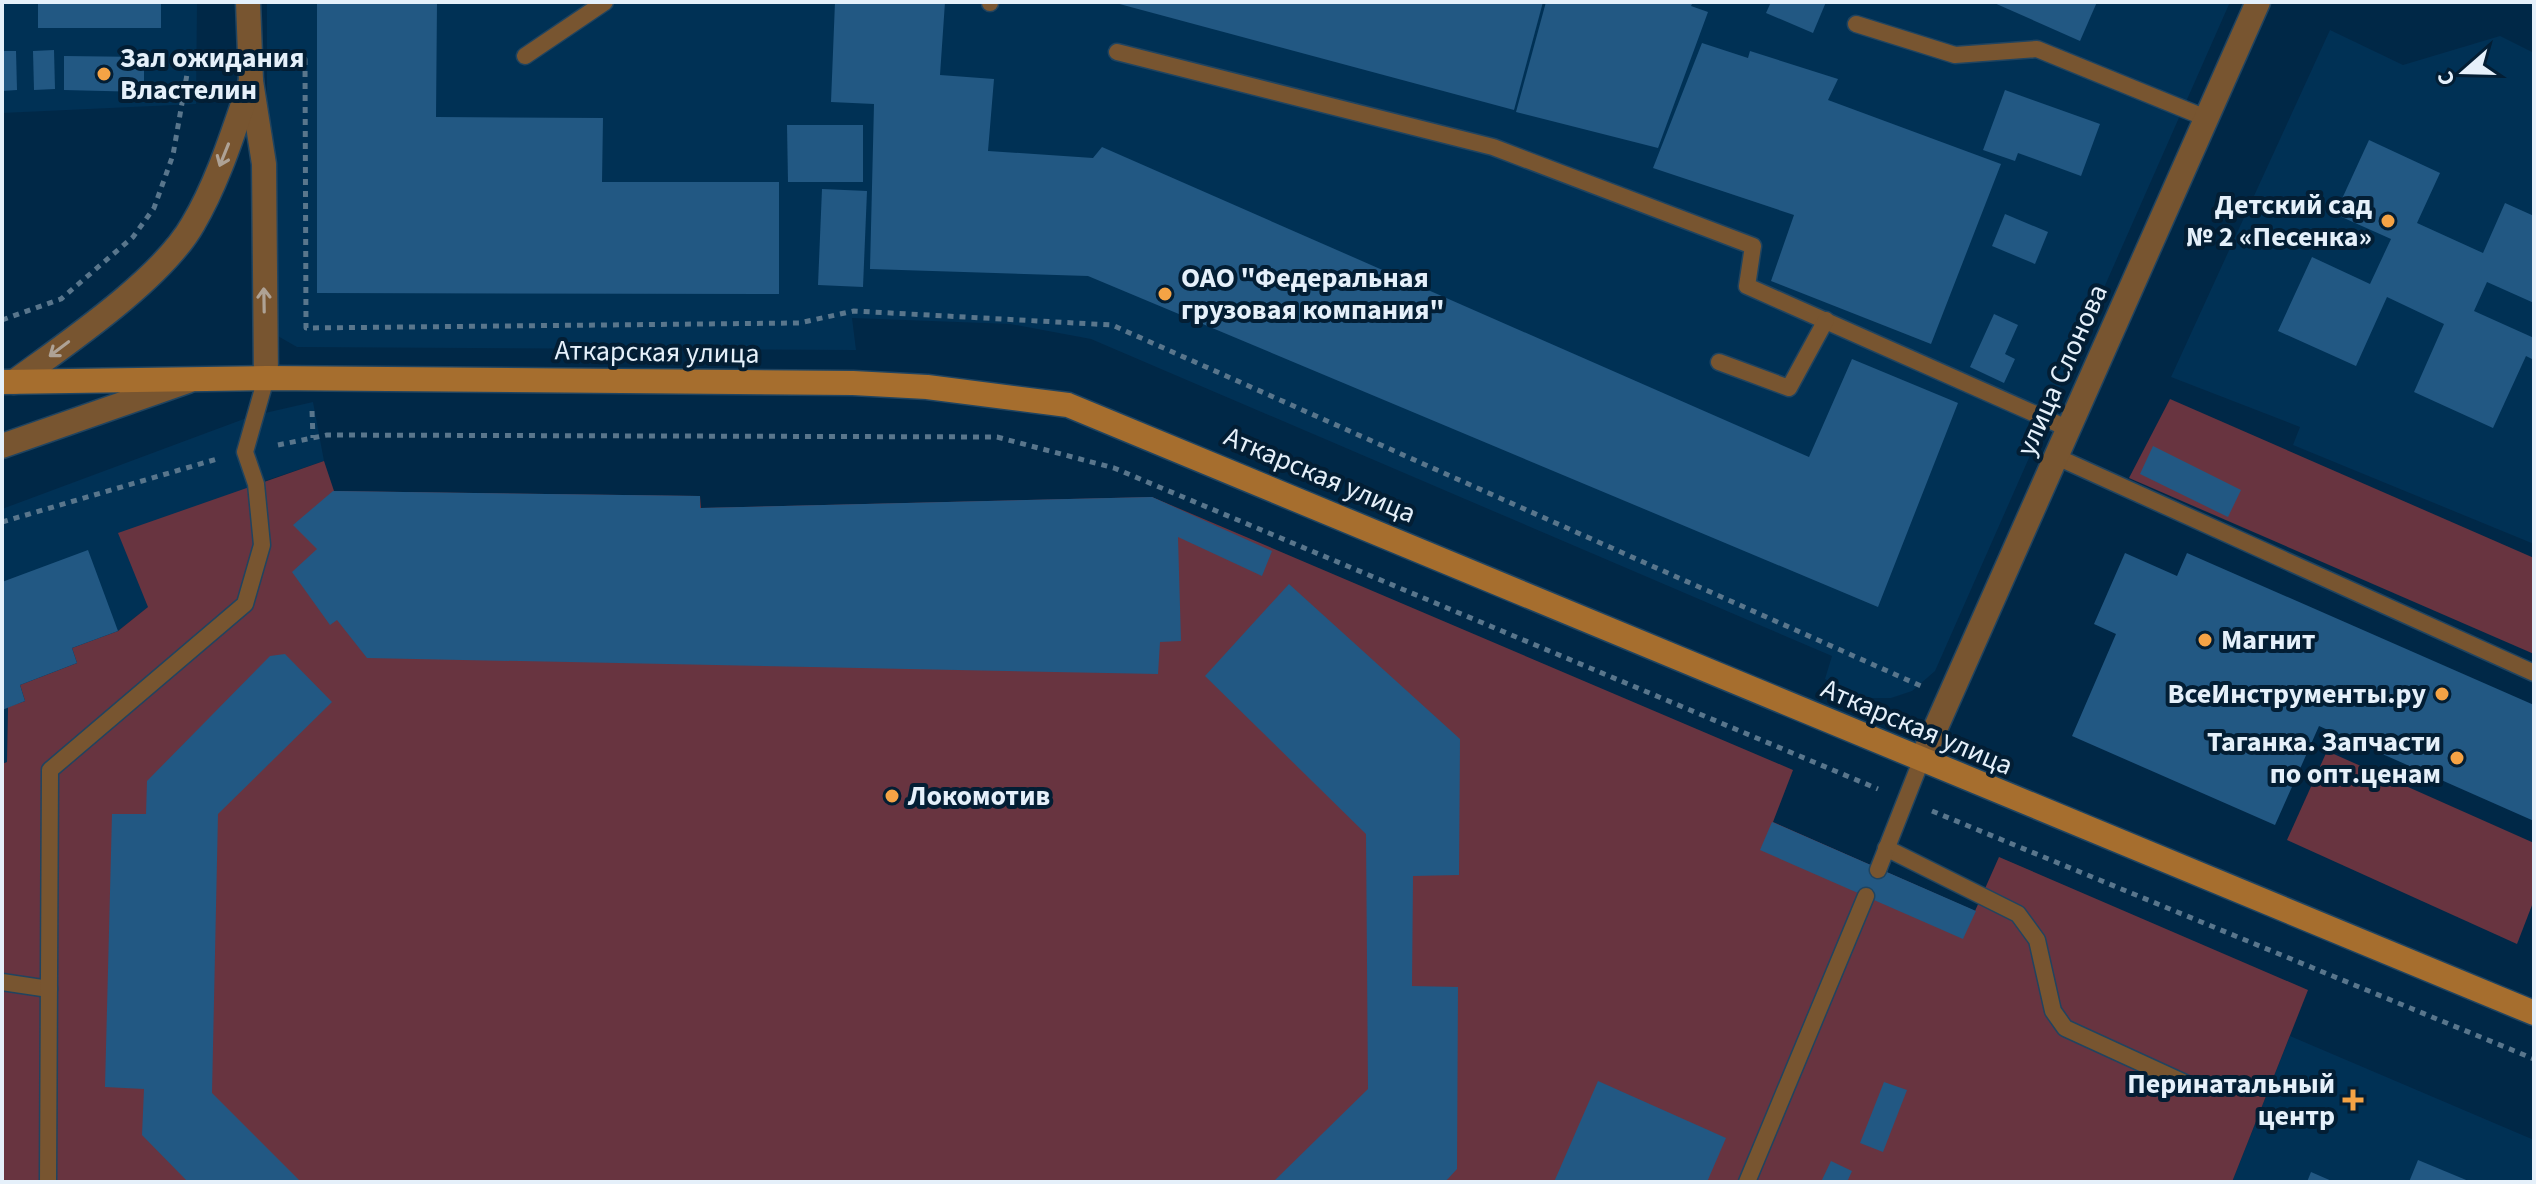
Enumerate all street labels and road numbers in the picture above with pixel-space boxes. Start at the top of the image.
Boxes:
street label: улица Слонова [2006,278,2118,462]
street label: Аткарская улица [554,330,760,374]
street label: Аткарская улица [1218,417,1422,533]
street label: Аткарская улица [1815,669,2019,785]

